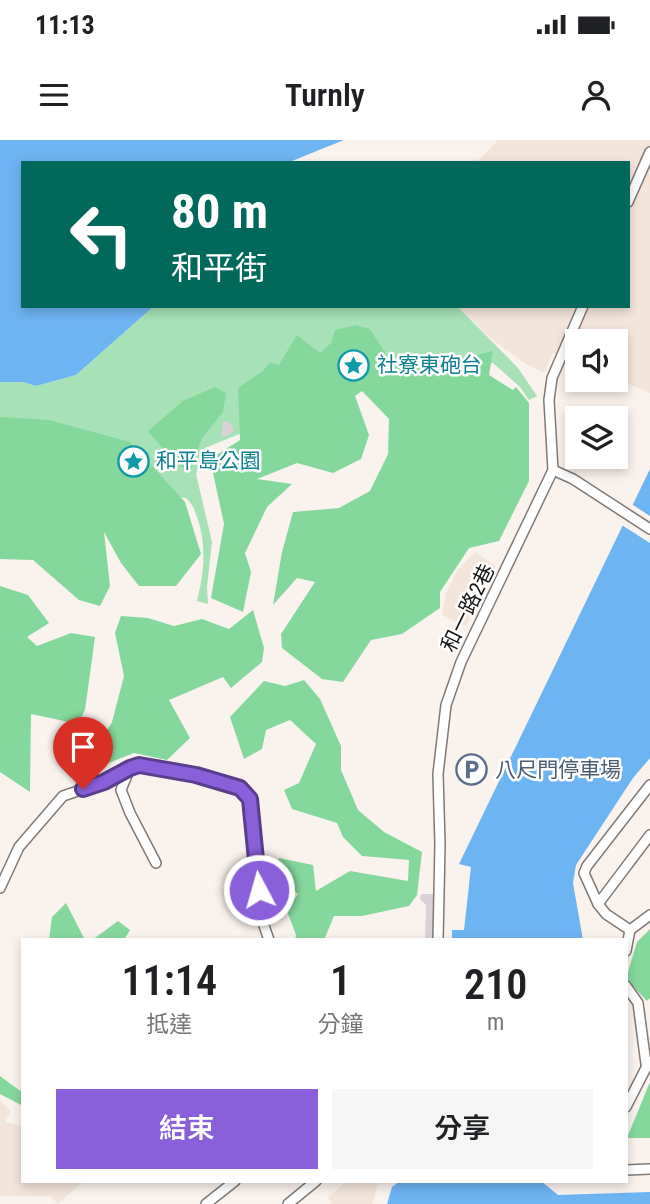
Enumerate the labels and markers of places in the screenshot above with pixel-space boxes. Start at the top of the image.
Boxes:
place icon: 社寮東砲台 [337,348,371,382]
place label: 社寮東砲台 [377,353,482,377]
place icon: 和平島公園 [116,444,150,478]
place label: 和平島公園 [156,449,261,473]
pin [53,717,113,789]
parking icon: 八尺門停車場 [455,753,489,787]
place label: 八尺門停車場 [495,758,621,782]

